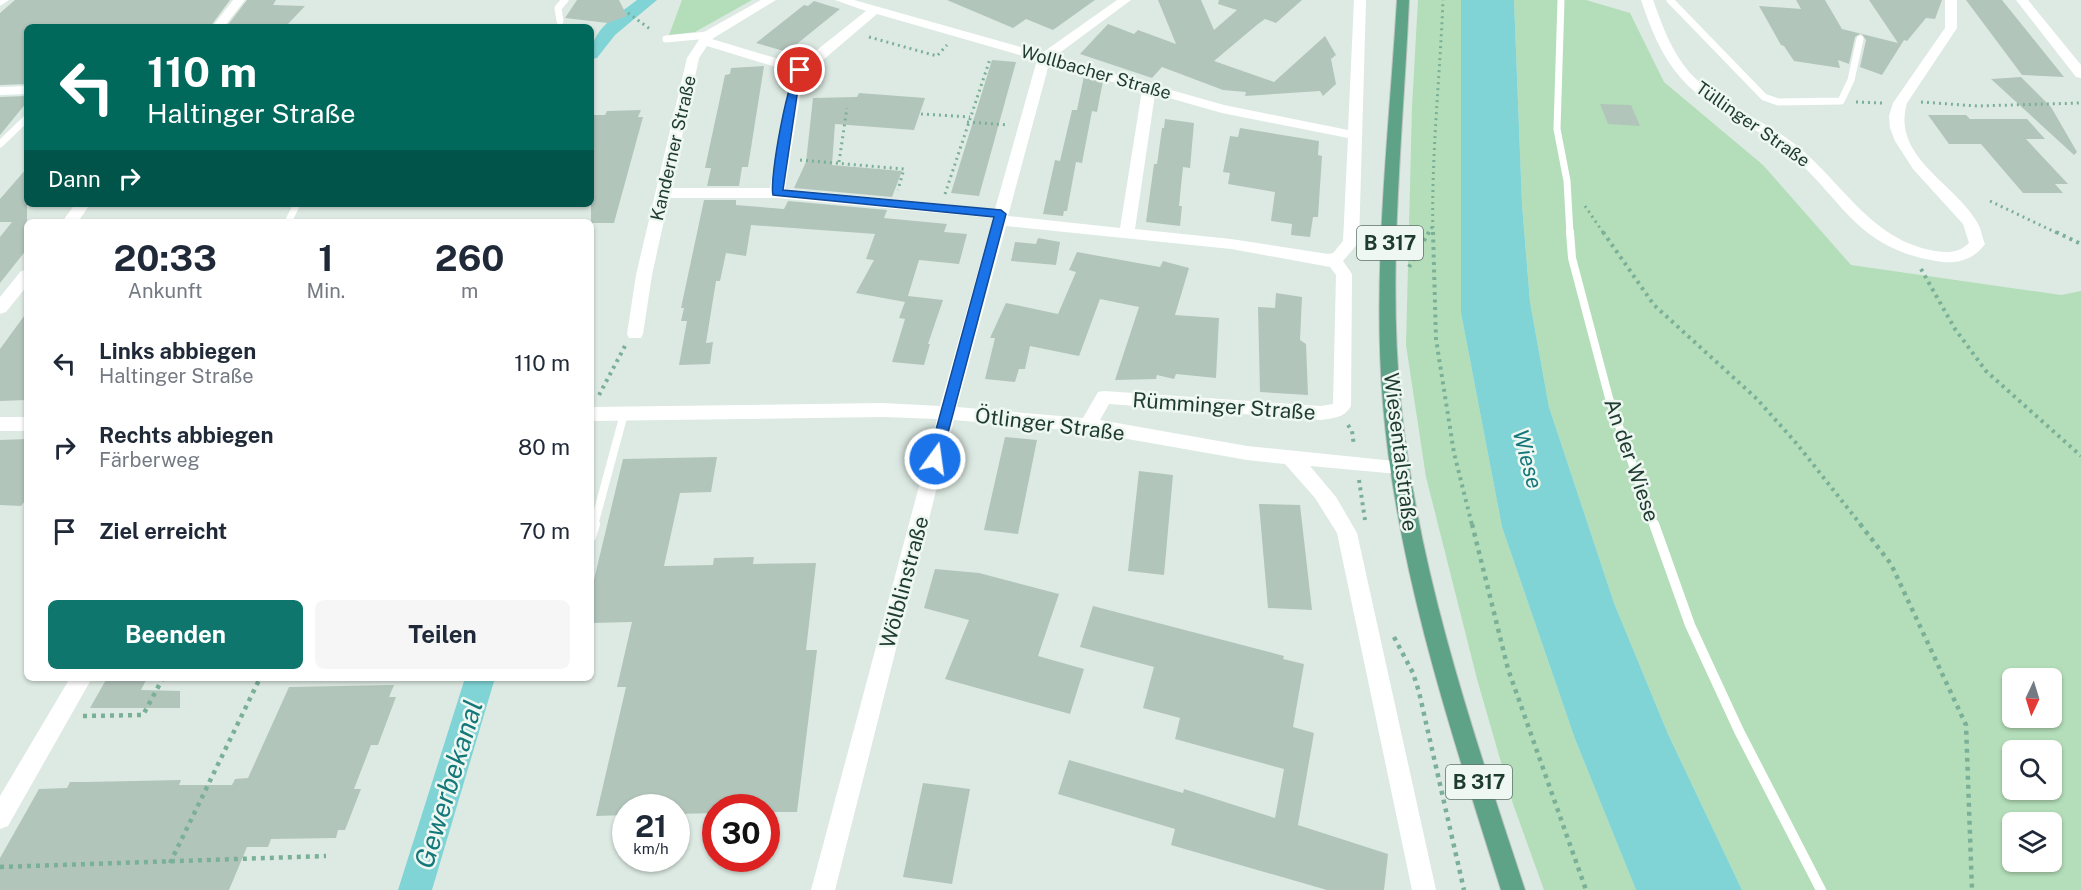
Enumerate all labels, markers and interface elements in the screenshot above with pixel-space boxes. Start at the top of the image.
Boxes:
street label: Wollbacher Straße [1018,40,1174,104]
pin [774,44,825,95]
text: 110 m [147,47,257,96]
icon: left [48,48,126,126]
icon: arrive [783,53,816,86]
street label: Kanderner Straße [646,73,700,223]
street label: Tüllinger Straße [1692,77,1814,171]
text: Haltinger Straße [147,97,356,129]
icon: right [113,162,146,195]
text: Dann [48,166,101,192]
road number: B 317 [1357,226,1423,260]
text: 20:33 [113,237,217,279]
text: 1 [318,237,334,279]
text: 260 [435,237,505,279]
text: Ankunft [128,279,203,303]
text: Min. [306,279,345,303]
text: m [461,279,478,303]
text: Links abbiegen [99,338,256,364]
icon: left [48,347,81,380]
text: 110 m [514,350,570,376]
text: Haltinger Straße [99,364,254,388]
street label: Wiesentalstraße [1379,371,1423,533]
street label: Rümminger Straße [1132,387,1316,425]
street label: An der Wiese [1599,395,1665,525]
street label: Ötlinger Straße [974,402,1126,446]
text: Rechts abbiegen [99,422,274,448]
position arrow [903,427,967,491]
water label: Wiese [1508,427,1548,491]
icon: right [48,431,81,464]
text: 80 m [518,434,570,460]
text: Färberweg [99,448,200,472]
street label: Wölblinstraße [874,513,934,651]
icon: arrive [48,515,81,548]
text: Ziel erreicht [99,518,227,544]
text: 70 m [519,518,570,544]
button: Beenden [48,600,303,669]
button: Teilen [315,600,570,669]
north arrow [2002,668,2062,728]
map controls [2002,668,2062,872]
water label: Gewerbekanal [407,696,489,872]
button: search [2002,740,2062,800]
road number: B 317 [1446,765,1512,799]
speed limit sign: 30 [702,794,780,872]
text: 21 [635,808,667,844]
button: layers [2002,812,2062,872]
text: km/h [633,840,669,857]

